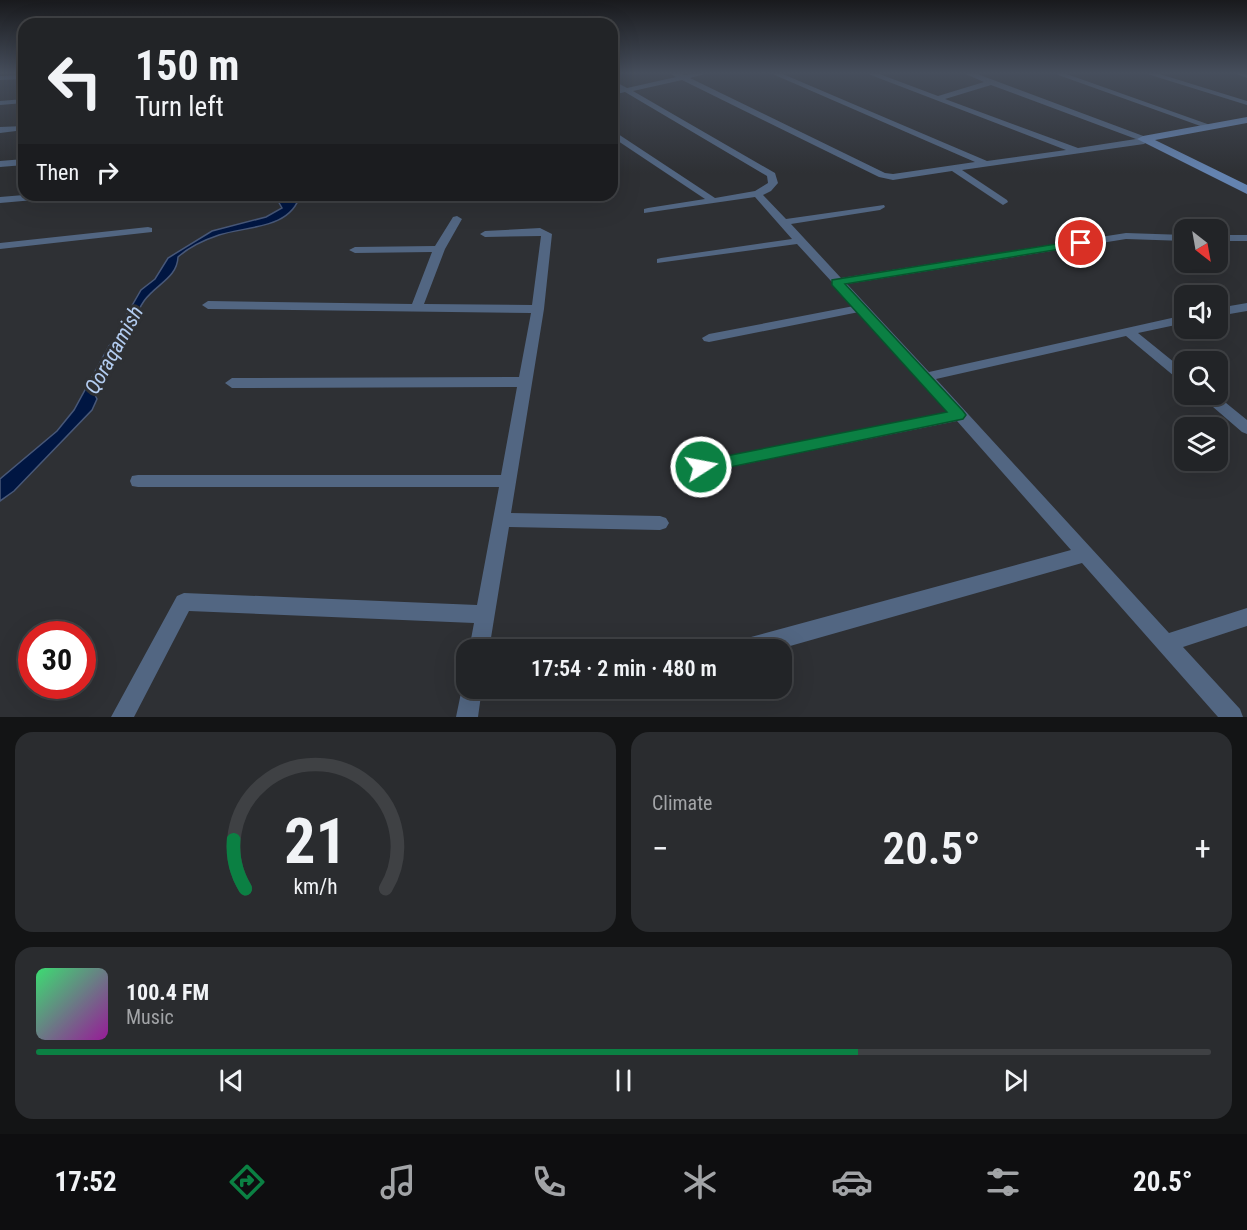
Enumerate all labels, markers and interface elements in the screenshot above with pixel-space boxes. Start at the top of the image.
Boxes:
text: 150 m [135,41,240,90]
icon: left [36,42,114,120]
text: Turn left [135,91,224,123]
icon: right [91,156,124,189]
text: Then [36,160,79,185]
pin [1055,217,1106,268]
north arrow [1174,219,1228,273]
map controls [1174,219,1228,471]
icon: arrive [1064,226,1097,259]
button: sound [1174,285,1228,339]
water label: Qoraqamish [80,302,148,398]
button: search [1174,351,1228,405]
button: layers [1174,417,1228,471]
position arrow [669,435,733,499]
speed limit sign: 30 [18,621,96,699]
text: 17:54 · 2 min · 480 m [531,656,717,681]
text: Climate [652,791,712,815]
text: 21 [284,805,347,878]
text: 20.5° [883,822,981,875]
text: − [652,829,669,868]
text: + [1195,829,1211,868]
text: km/h [293,874,338,899]
text: 100.4 FM [126,980,209,1005]
text: Music [126,1005,174,1029]
icon: previous [215,1064,248,1097]
icon: pause [607,1064,640,1097]
icon: next [999,1064,1032,1097]
icon: directions [226,1161,268,1203]
icon: music [377,1161,419,1203]
icon: phone [528,1161,570,1203]
icon: climate [679,1161,721,1203]
icon: car [831,1161,873,1203]
icon: filters [982,1161,1024,1203]
text: 17:52 [55,1166,117,1198]
text: 20.5° [1133,1166,1192,1198]

